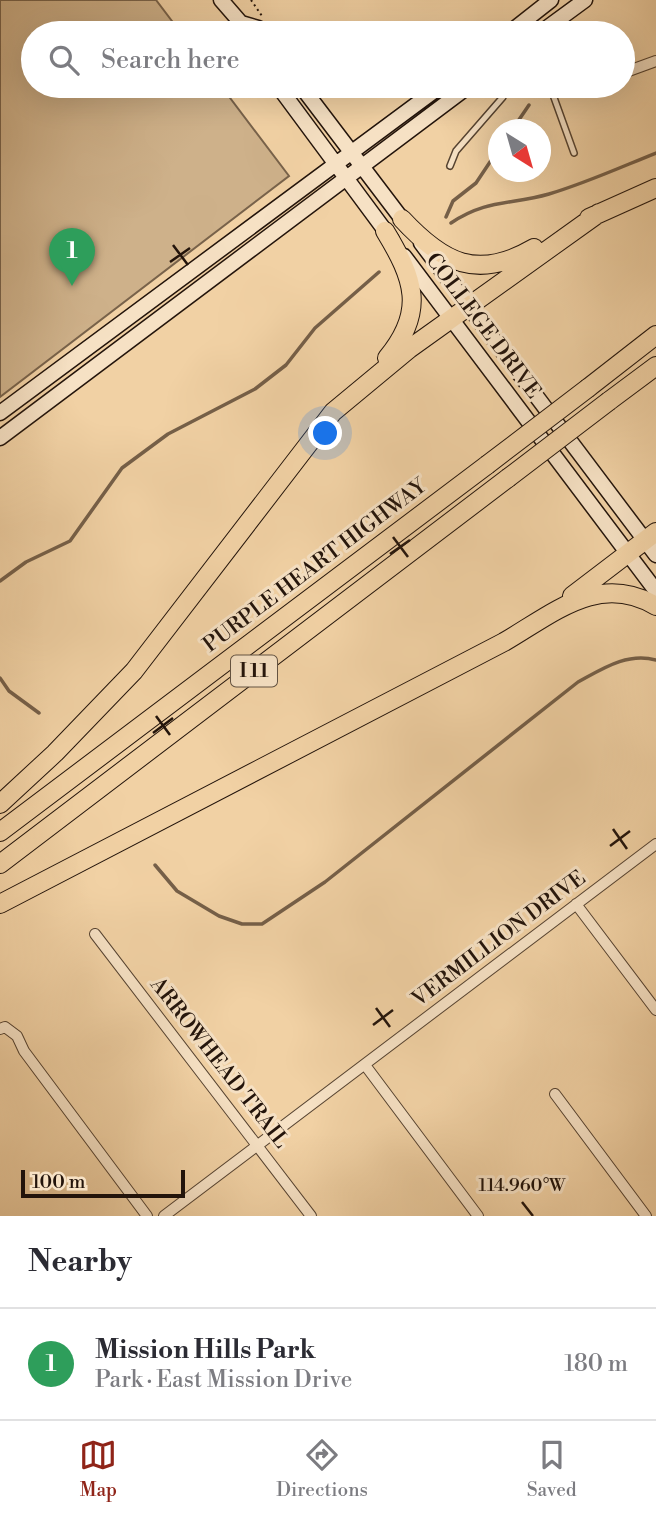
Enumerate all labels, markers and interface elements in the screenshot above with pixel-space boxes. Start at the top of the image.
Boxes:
search box [21,21,635,98]
icon: search [45,41,83,79]
text: Search here [101,44,240,76]
north arrow [488,119,551,182]
pin: 1 [49,228,95,286]
street label: COLLEGE DRIVE [420,248,546,404]
your location [308,416,342,450]
street label: PURPLE HEART HIGHWAY [198,473,433,658]
road number: I 11 [231,656,277,686]
street label: VERMILLION DRIVE [406,865,591,1013]
street label: ARROWHEAD TRAIL [144,972,294,1154]
scale bar [21,1167,186,1199]
text: 100 m [32,1170,85,1194]
text: 114.960°W [479,1174,566,1197]
text: Nearby [28,1243,132,1281]
text: Mission Hills Park [95,1334,315,1366]
text: 1 [45,1350,57,1378]
text: 180 m [564,1350,628,1378]
text: Park · East Mission Drive [95,1366,352,1394]
tab: Map [79,1436,117,1502]
tab: Directions [276,1436,368,1502]
tab: Saved [527,1436,577,1502]

